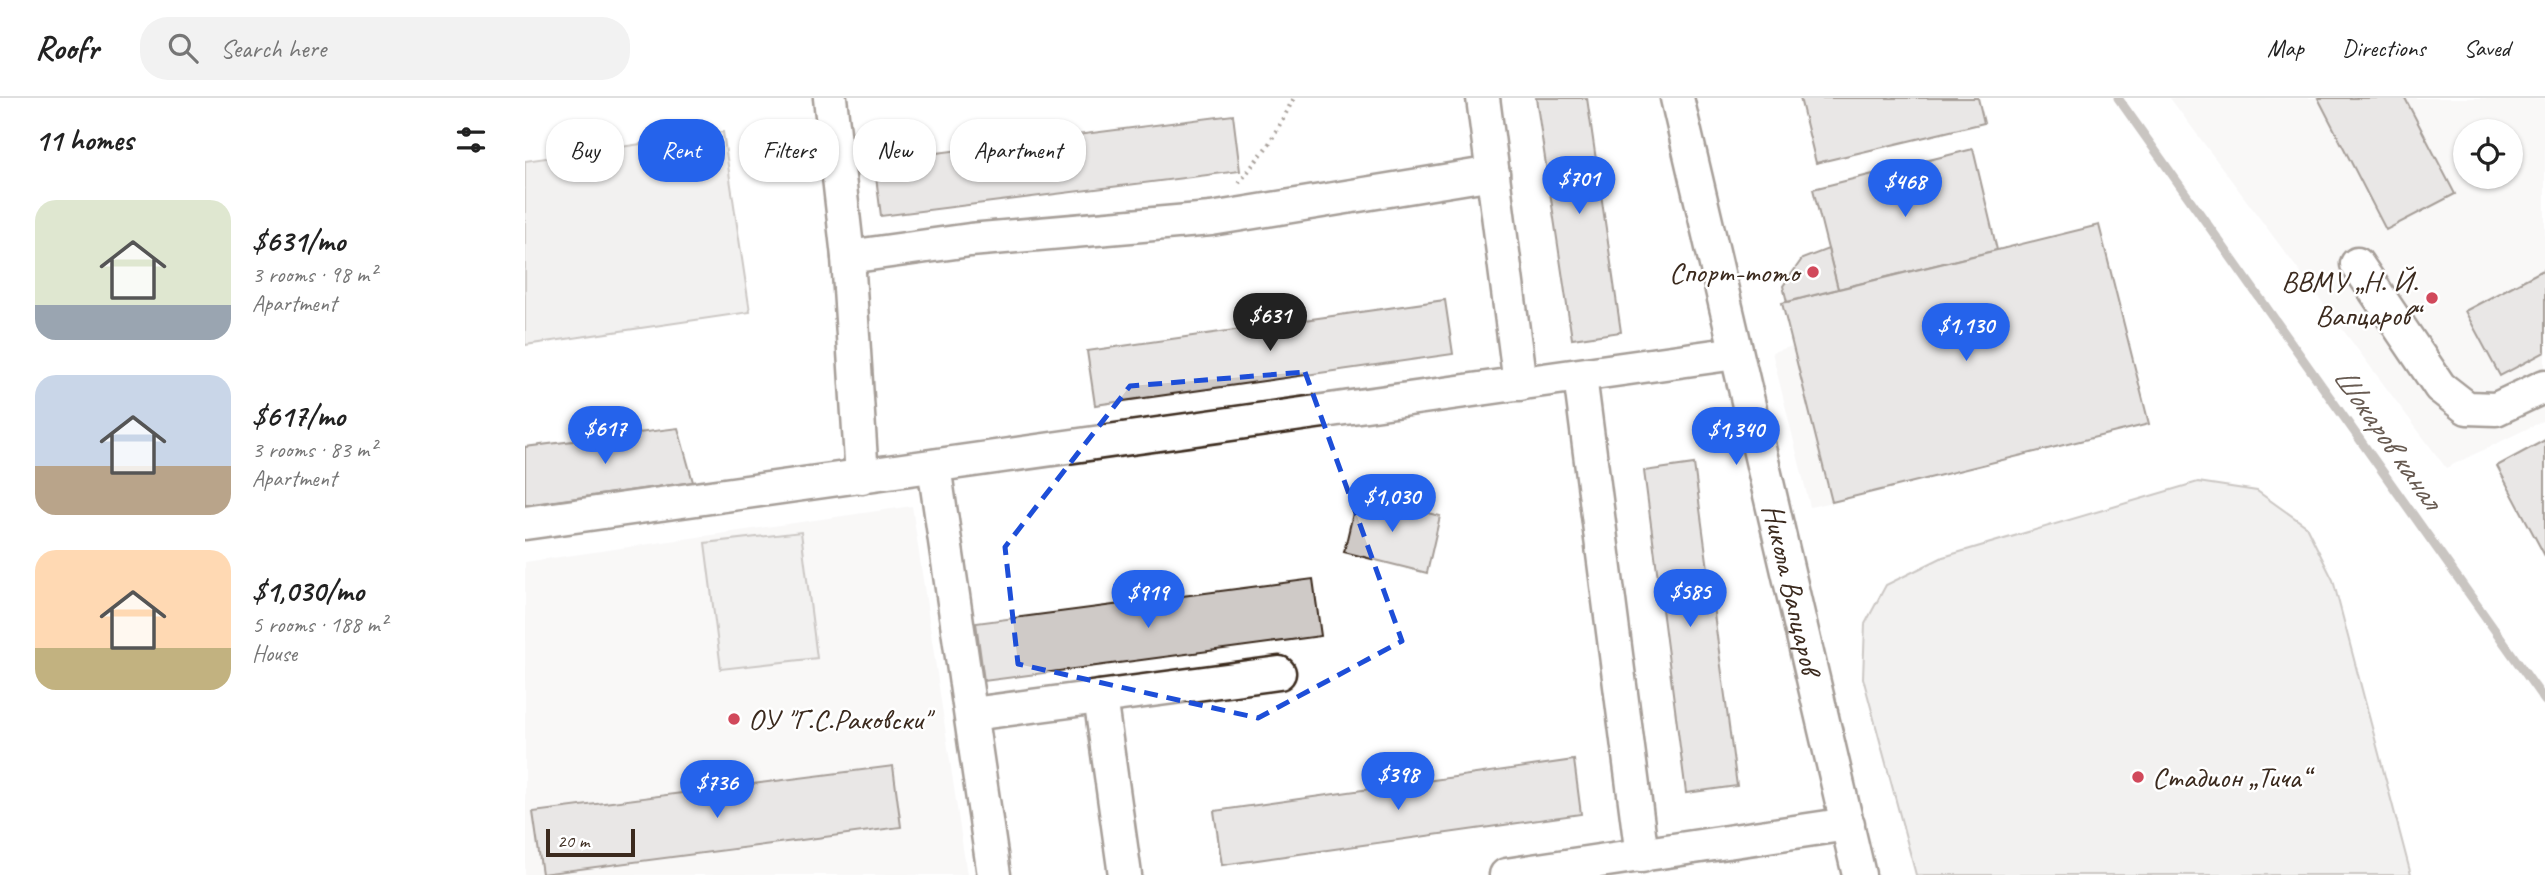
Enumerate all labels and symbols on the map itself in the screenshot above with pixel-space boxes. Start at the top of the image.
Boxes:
pin: $701 [1538,156,1620,216]
pin: $468 [1864,159,1946,219]
place label: Спорт-тото [1669,253,1802,291]
place label: ВВМУ „Н. Й. Вапцаров“ [2281,262,2424,334]
marker: Спорт-тото [1805,264,1821,280]
marker: ВВМУ „Н. Й. Вапцаров“ [2424,290,2440,306]
pin: $631 [1229,294,1311,353]
pin: $1,130 [1909,303,2023,363]
water label: Шокаров канал [2324,359,2454,520]
pin: $617 [564,406,646,466]
pin: $1,340 [1679,408,1793,467]
pin: $1,030 [1335,474,1449,534]
street label: Никола Вапцаров [1754,500,1831,683]
pin: $919 [1107,570,1189,630]
pin: $585 [1649,570,1731,629]
place label: ОУ "Г.С.Раковски" [748,700,935,738]
marker: ОУ "Г.С.Раковски" [726,711,742,727]
pin: $398 [1357,752,1439,812]
place label: Стадион „Тича“ [2152,758,2315,796]
pin: $736 [676,760,758,820]
marker: Стадион „Тича“ [2130,769,2146,785]
scale bar [546,826,635,858]

